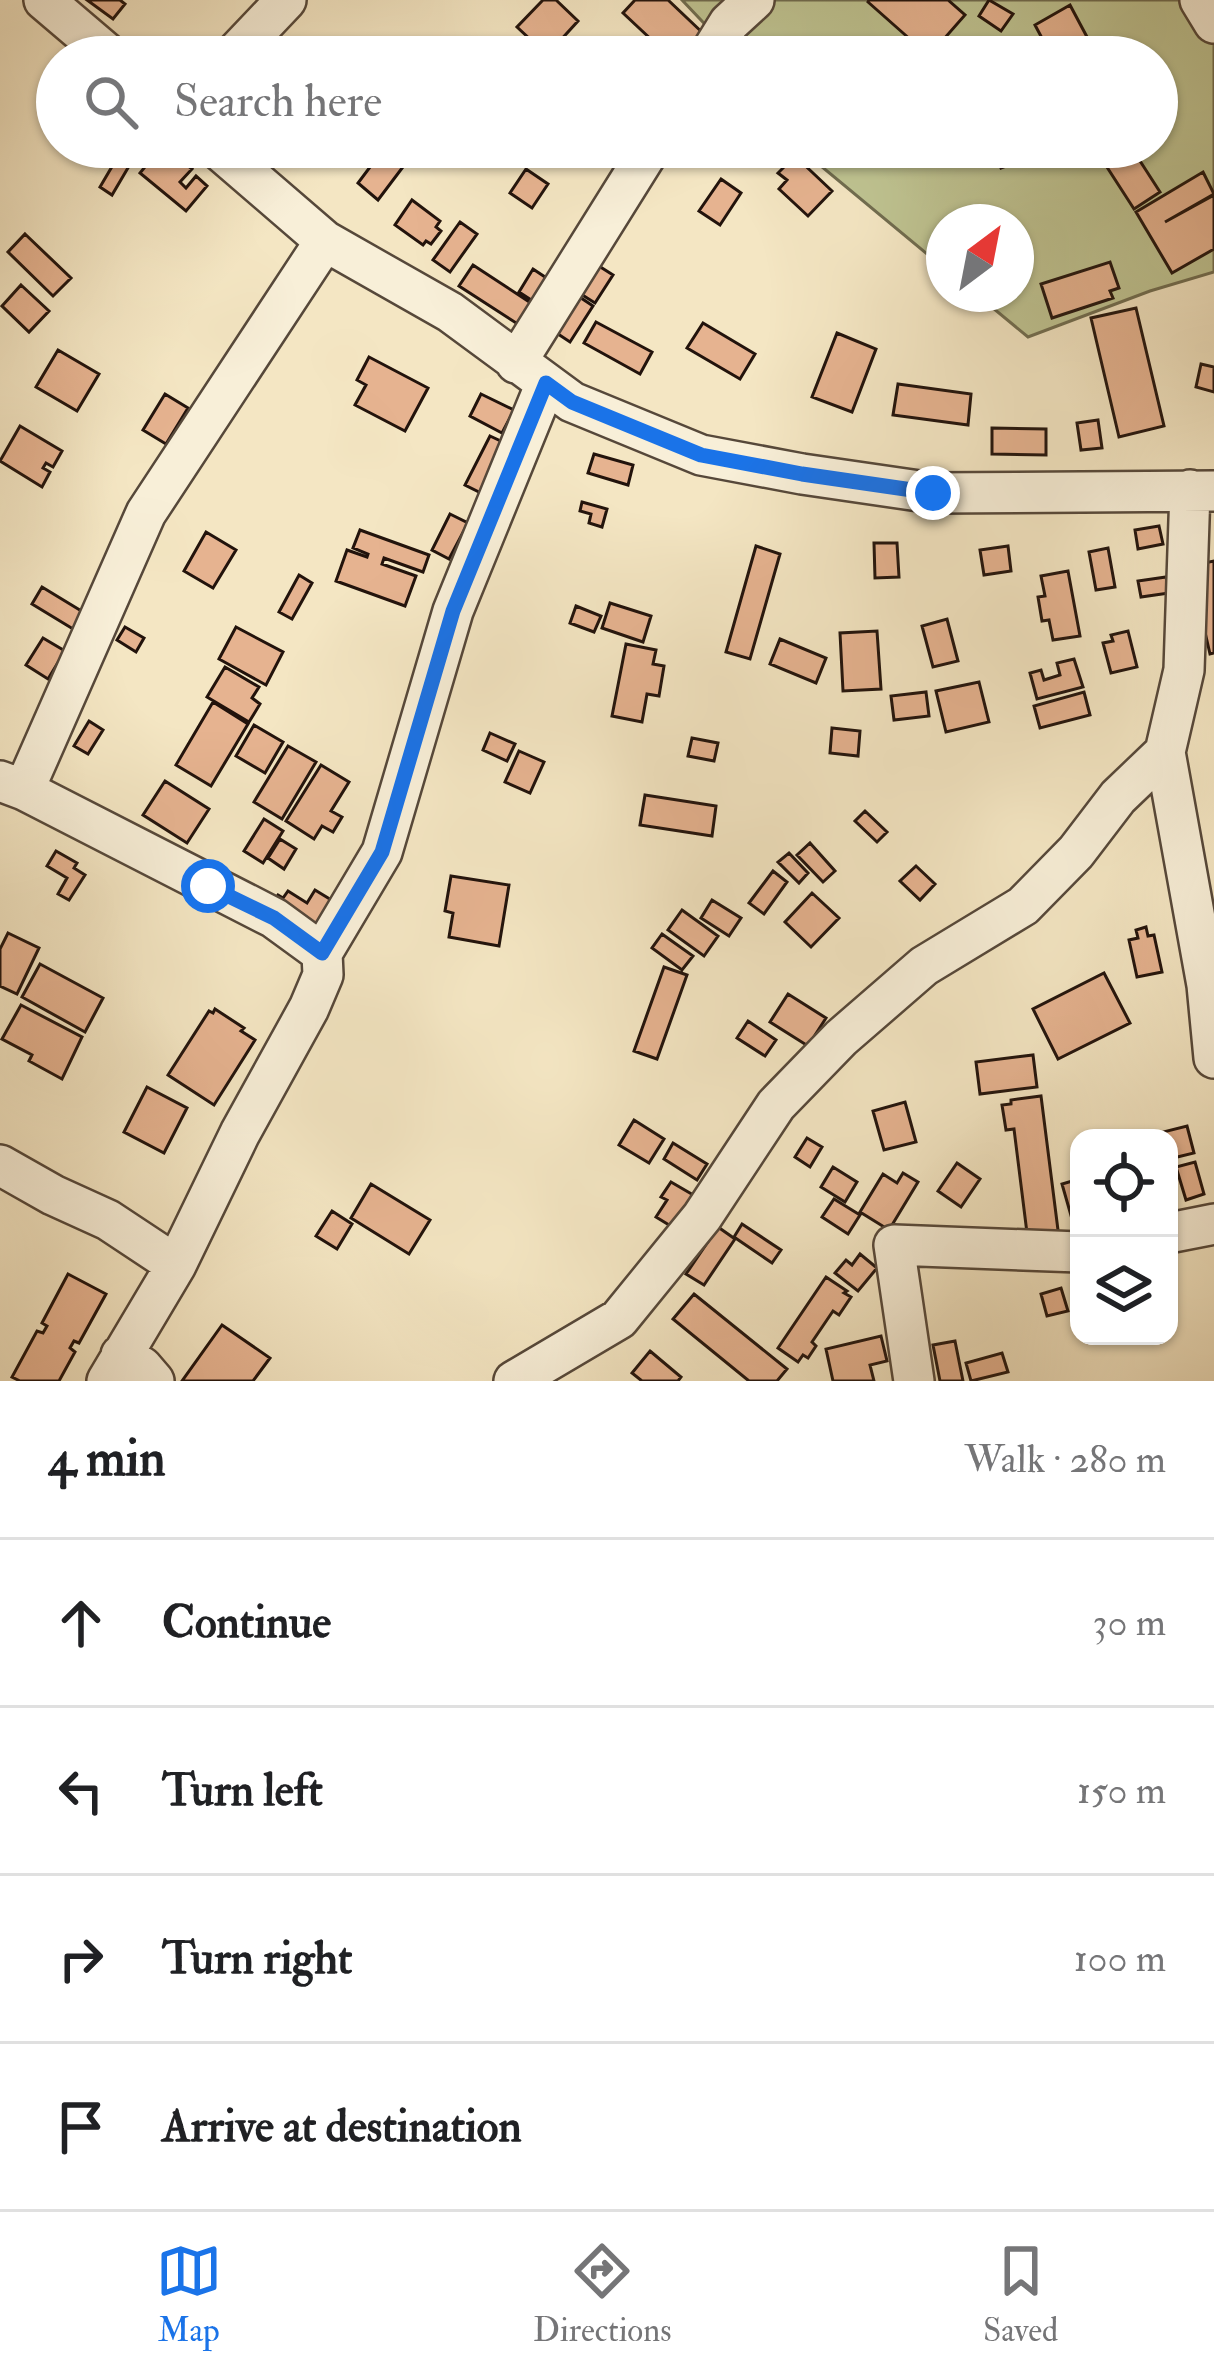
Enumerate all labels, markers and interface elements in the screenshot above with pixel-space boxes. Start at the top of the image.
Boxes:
search box [36,36,1178,168]
icon: search [78,69,144,135]
text: Search here [174,74,382,130]
north arrow [926,204,1034,312]
route end [906,466,960,520]
route start [181,859,235,913]
map controls [1070,1129,1178,1345]
button: locate [1070,1129,1178,1237]
button: layers [1070,1237,1178,1345]
text: 4 min [48,1427,166,1491]
text: Walk · 280 m [964,1435,1166,1484]
icon: ahead [48,1590,114,1656]
text: Continue [162,1595,331,1651]
text: 30 m [1093,1598,1166,1647]
icon: left [48,1758,114,1824]
text: Turn left [162,1763,323,1819]
text: 150 m [1077,1766,1166,1815]
icon: right [48,1926,114,1992]
text: Turn right [162,1931,352,1987]
text: 100 m [1074,1934,1166,1983]
icon: arrive [48,2094,114,2160]
text: Arrive at destination [162,2099,522,2155]
tab: Map [156,2238,222,2351]
tab: Directions [533,2238,672,2351]
tab: Saved [983,2238,1058,2351]

